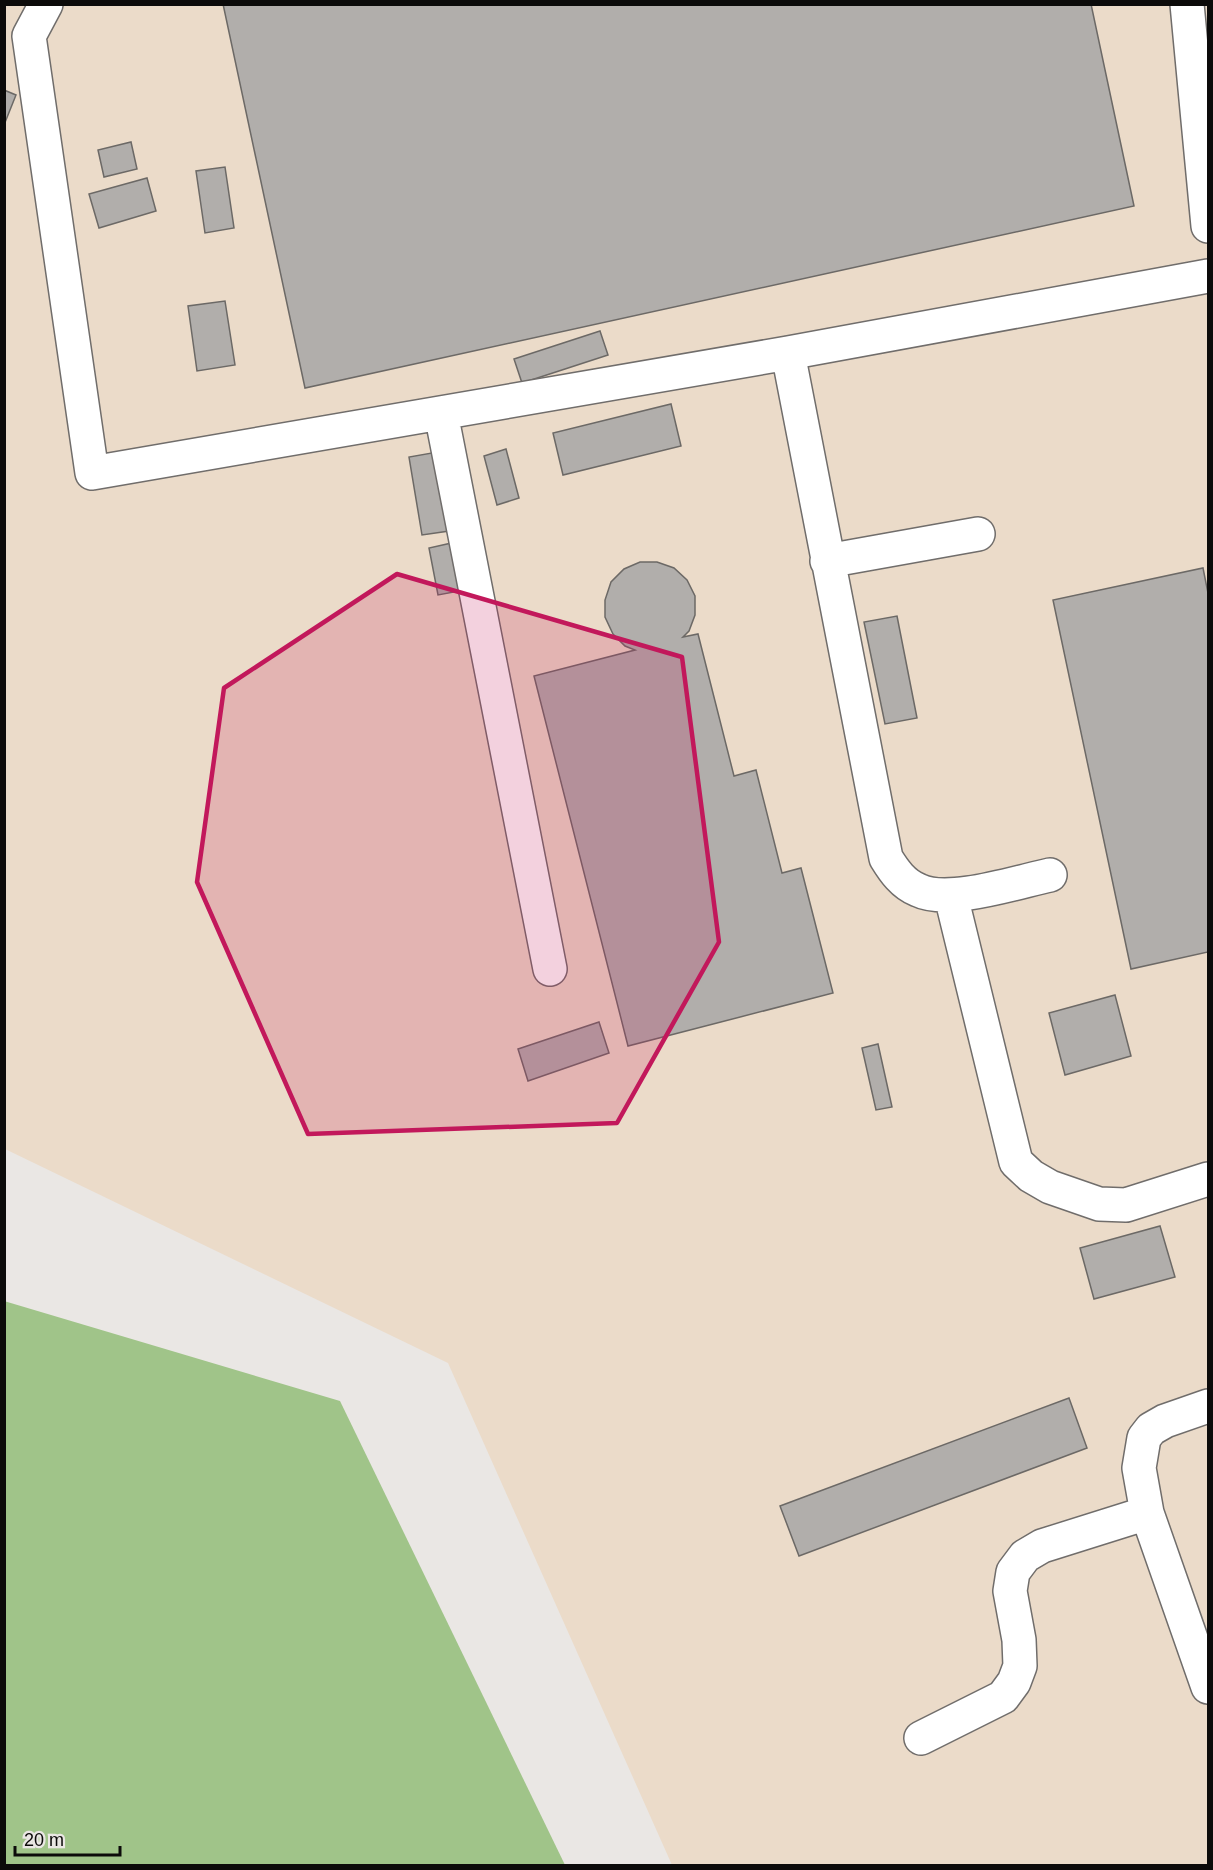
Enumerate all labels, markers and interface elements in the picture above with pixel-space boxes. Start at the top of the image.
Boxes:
scale bar [15,1819,120,1857]
text: 20 m [24,1830,64,1850]

